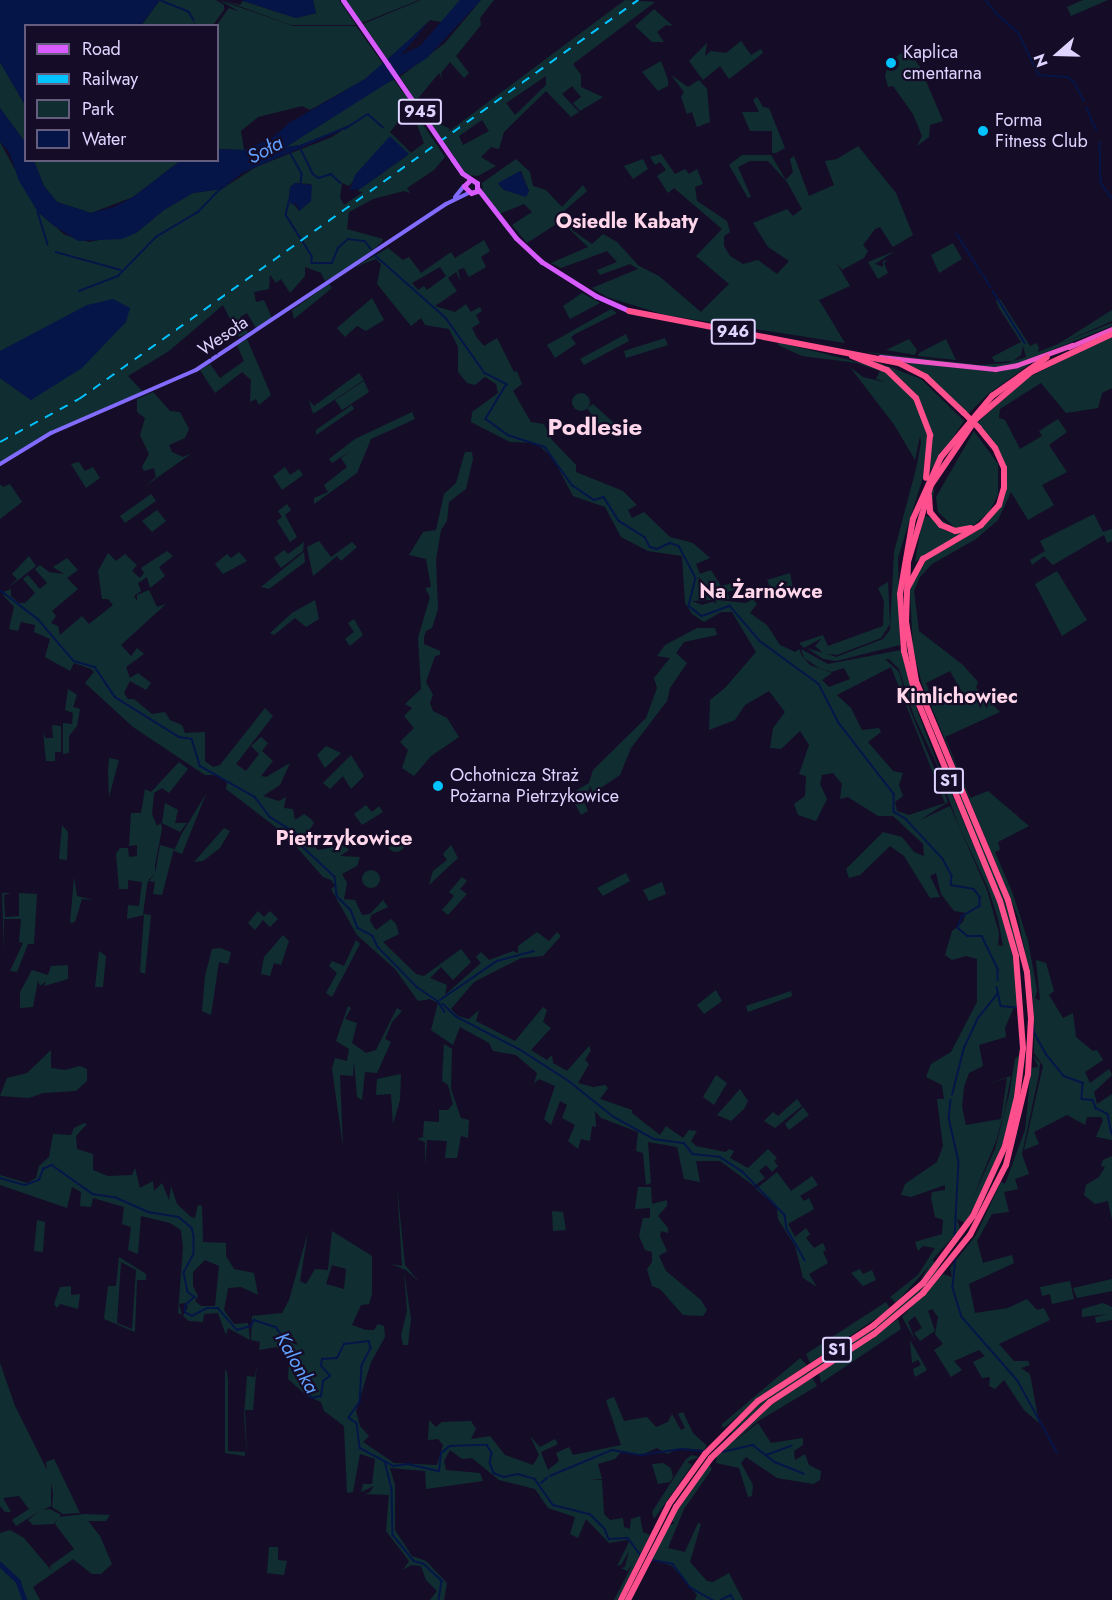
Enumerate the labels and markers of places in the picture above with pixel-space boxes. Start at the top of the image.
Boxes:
place label: Kaplica cmentarna [903,42,982,84]
marker: Kaplica cmentarna [884,56,898,70]
place label: Forma Fitness Club [995,110,1088,152]
marker: Forma Fitness Club [976,124,990,138]
place label: Ochotnicza Straż Pożarna Pietrzykowice [450,765,619,808]
marker: Ochotnicza Straż Pożarna Pietrzykowice [431,779,445,793]

